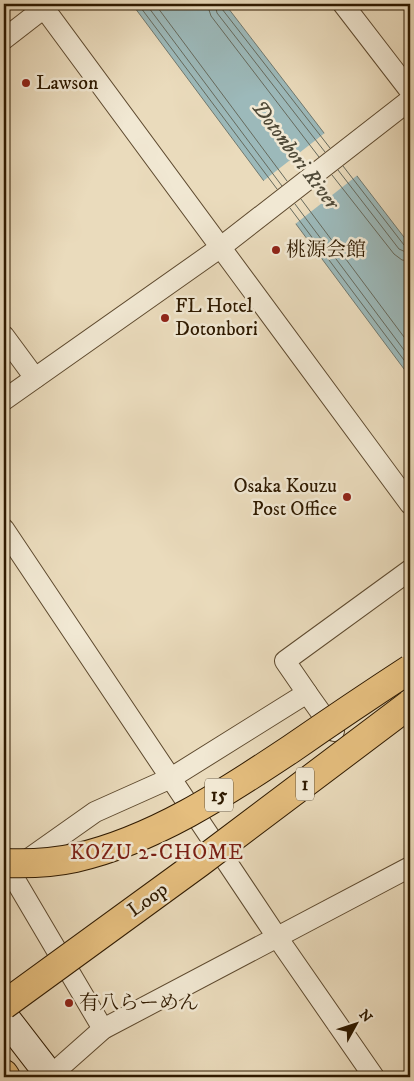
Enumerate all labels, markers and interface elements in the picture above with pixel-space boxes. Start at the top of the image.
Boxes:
place label: Lawson [36,71,99,96]
marker: Lawson [20,77,32,89]
water label: Dotonbori River [246,95,345,216]
place label: 桃源会館 [286,238,366,263]
marker: 桃源会館 [270,244,282,256]
place label: FL Hotel Dotonbori [175,294,258,342]
marker: FL Hotel Dotonbori [159,312,171,324]
place label: Osaka Kouzu Post Office [233,474,337,522]
marker: Osaka Kouzu Post Office [341,491,353,503]
road number: 1 [296,768,314,801]
road number: 15 [205,778,233,812]
district label: KOZU 2-CHOME [70,840,244,866]
street label: Loop [123,877,173,923]
place label: 有八らーめん [79,991,199,1016]
marker: 有八らーめん [63,997,75,1009]
north arrow [332,998,382,1048]
text: N [355,1006,376,1027]

